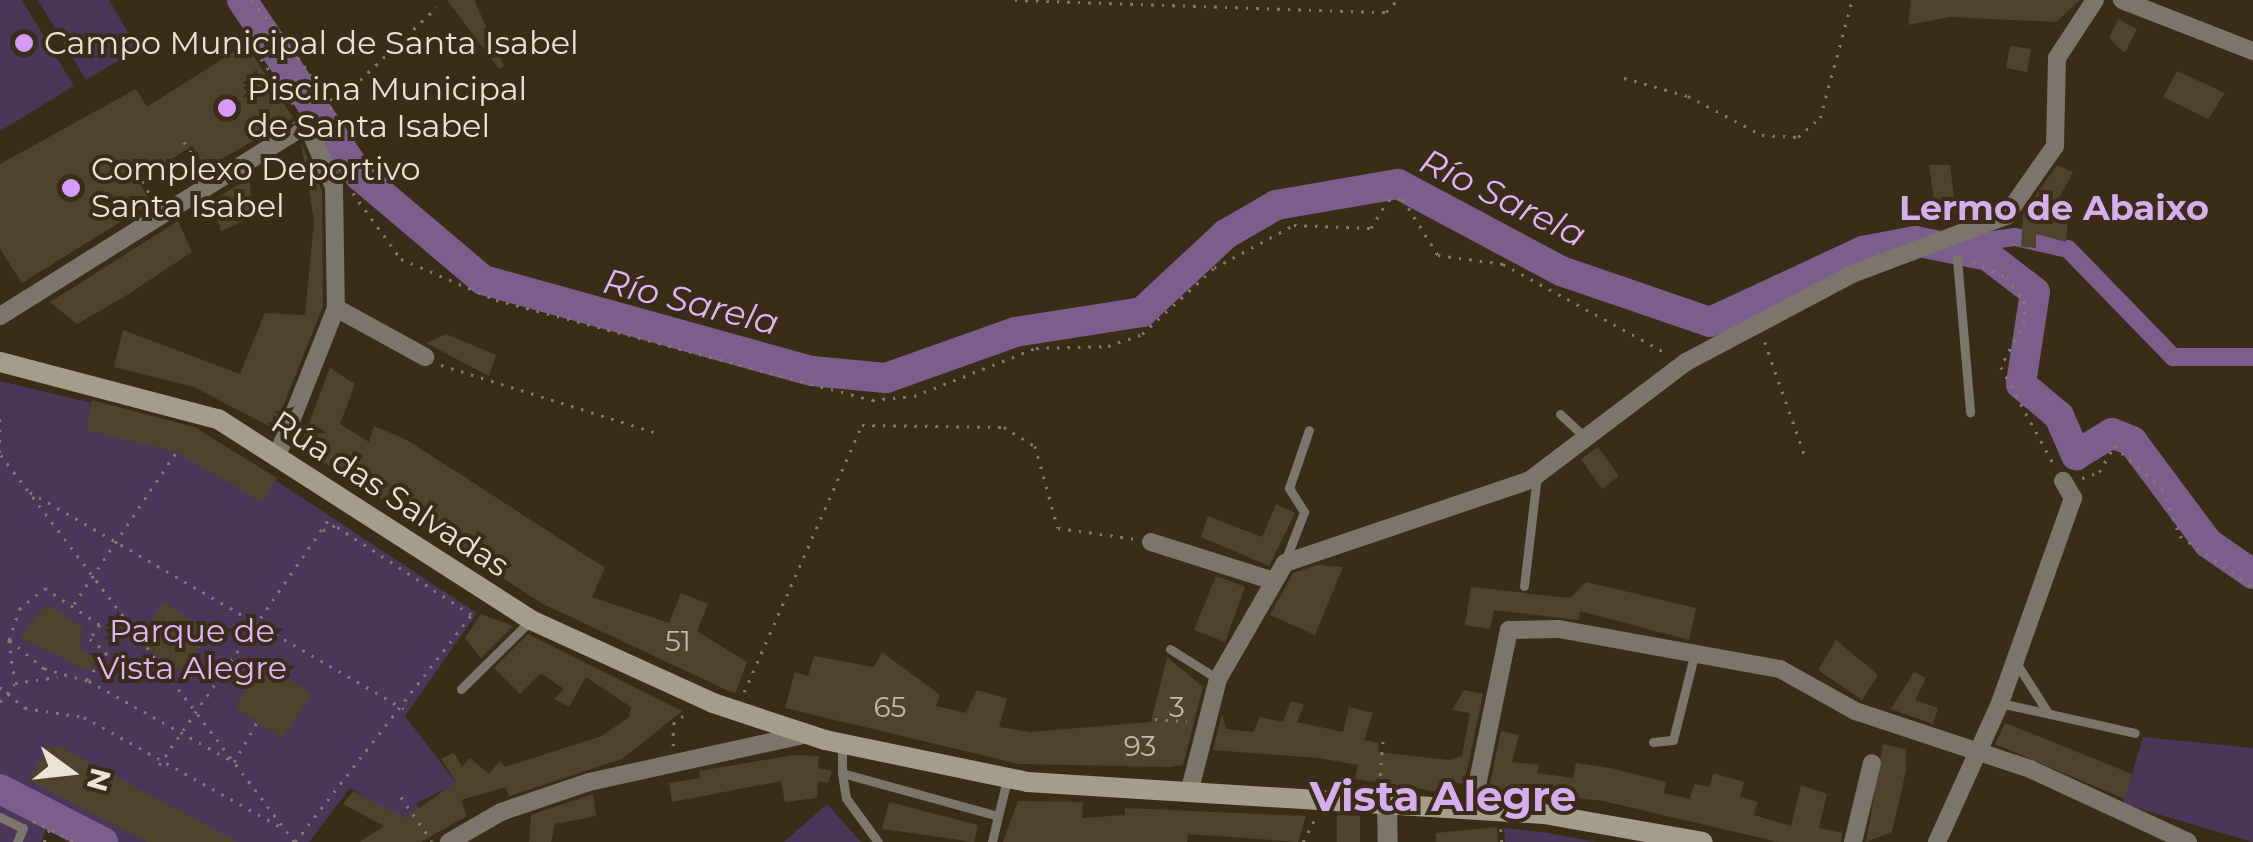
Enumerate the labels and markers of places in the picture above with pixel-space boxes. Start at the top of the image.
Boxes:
place label: Campo Municipal de Santa Isabel [44,24,579,62]
marker: Campo Municipal de Santa Isabel [13,32,35,54]
place label: Piscina Municipal de Santa Isabel [247,71,527,146]
marker: Piscina Municipal de Santa Isabel [216,97,238,119]
place label: Complexo Deportivo Santa Isabel [91,151,420,226]
marker: Complexo Deportivo Santa Isabel [60,177,82,199]

